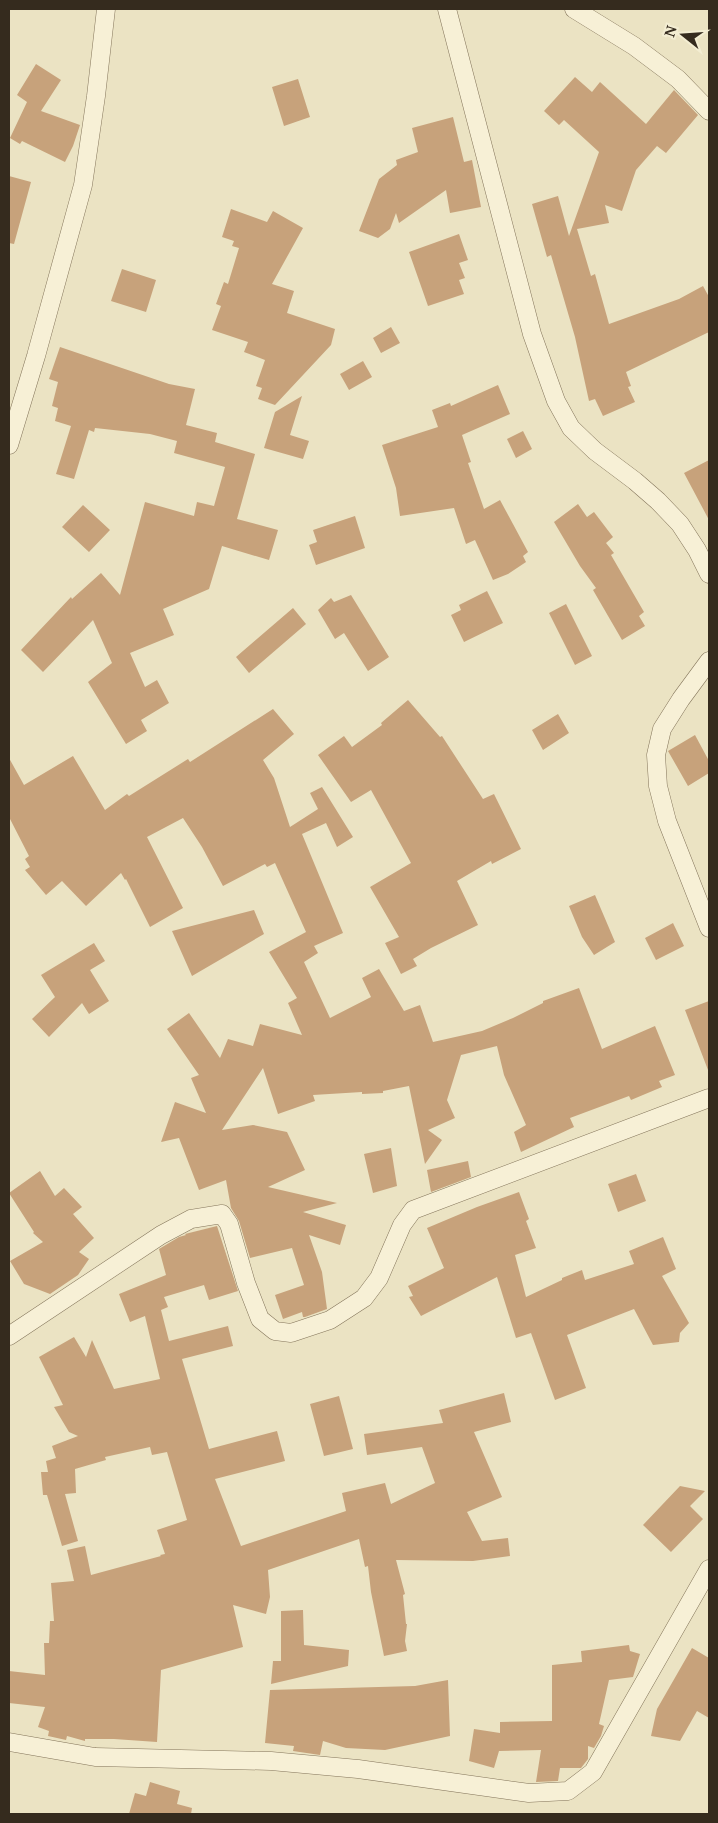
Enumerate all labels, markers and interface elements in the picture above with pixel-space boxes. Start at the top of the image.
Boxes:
north arrow [658,10,708,60]
text: N [659,23,681,39]

